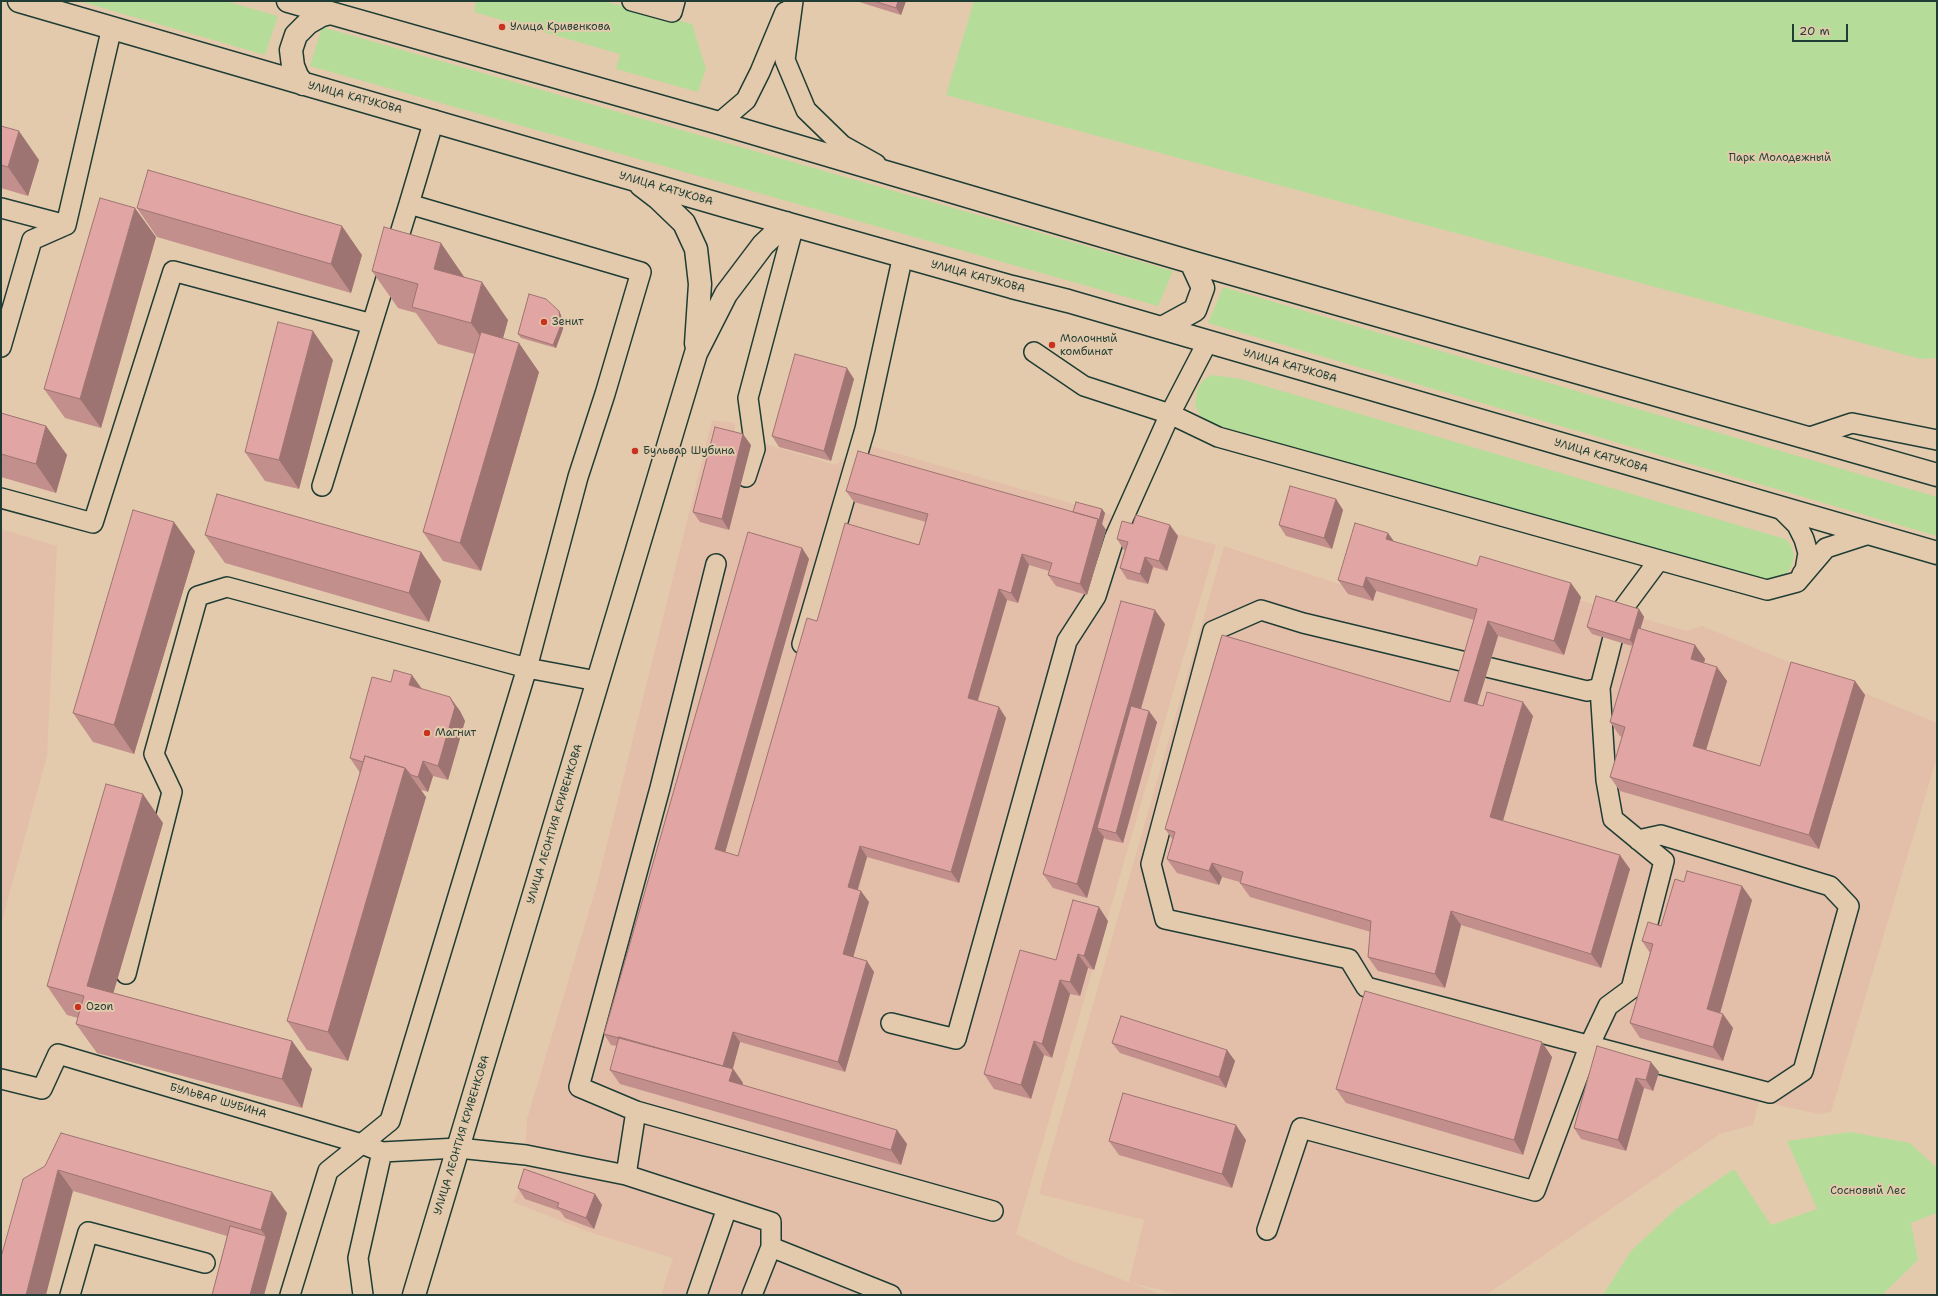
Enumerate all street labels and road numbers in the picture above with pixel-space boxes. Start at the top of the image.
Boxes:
street label: УЛИЦА КАТУКОВА [306,79,404,117]
street label: УЛИЦА КАТУКОВА [617,169,715,209]
street label: УЛИЦА КАТУКОВА [929,258,1027,296]
street label: УЛИЦА КАТУКОВА [1241,346,1339,386]
street label: УЛИЦА КАТУКОВА [1552,436,1650,476]
street label: УЛИЦА ЛЕОНТИЯ КРИВЕНКОВА [524,743,586,905]
street label: УЛИЦА ЛЕОНТИЯ КРИВЕНКОВА [431,1054,493,1216]
street label: БУЛЬВАР ШУБИНА [168,1081,268,1121]

